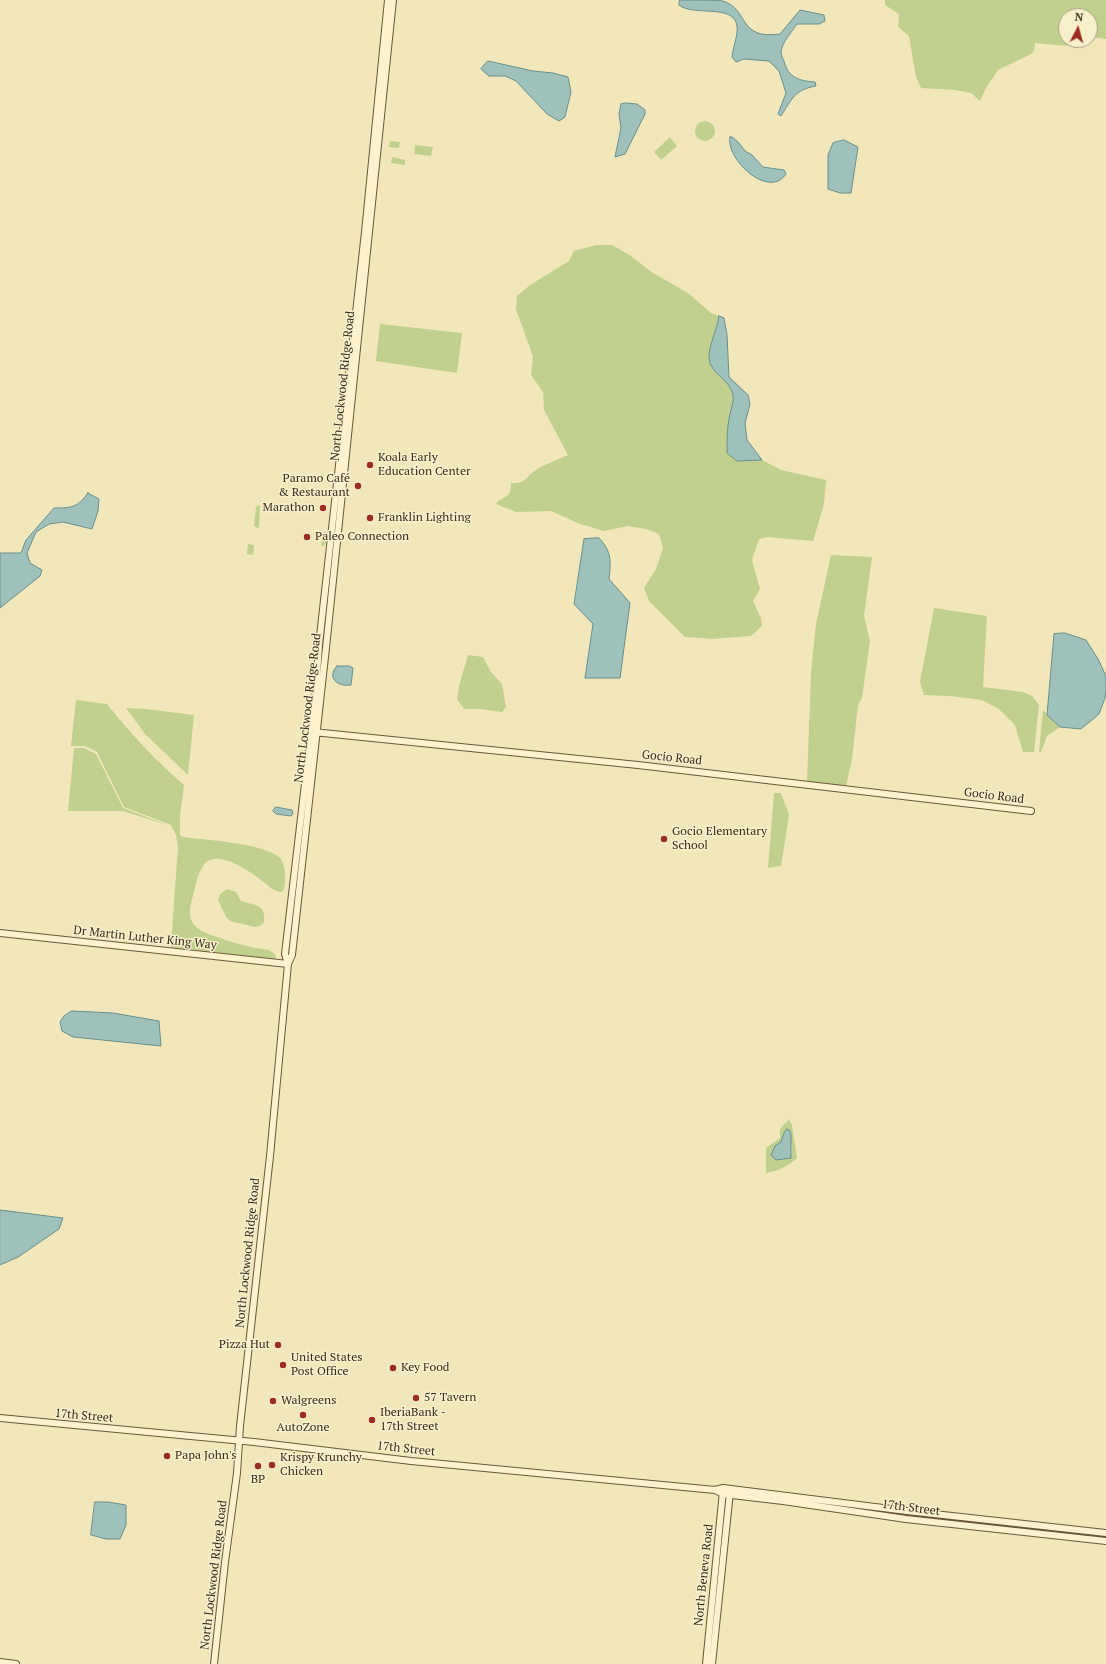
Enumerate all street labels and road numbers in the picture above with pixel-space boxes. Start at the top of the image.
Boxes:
street label: North Lockwood Ridge Road [328,310,358,462]
street label: North Lockwood Ridge Road [292,632,324,784]
street label: Gocio Road [641,748,703,768]
street label: Gocio Road [963,785,1025,807]
street label: Dr Martin Luther King Way [73,923,217,953]
street label: North Lockwood Ridge Road [233,1177,263,1329]
street label: 17th Street [54,1406,114,1426]
street label: 17th Street [376,1439,436,1459]
street label: 17th Street [881,1497,941,1519]
street label: North Lockwood Ridge Road [198,1499,230,1651]
street label: North Beneva Road [691,1523,717,1627]

